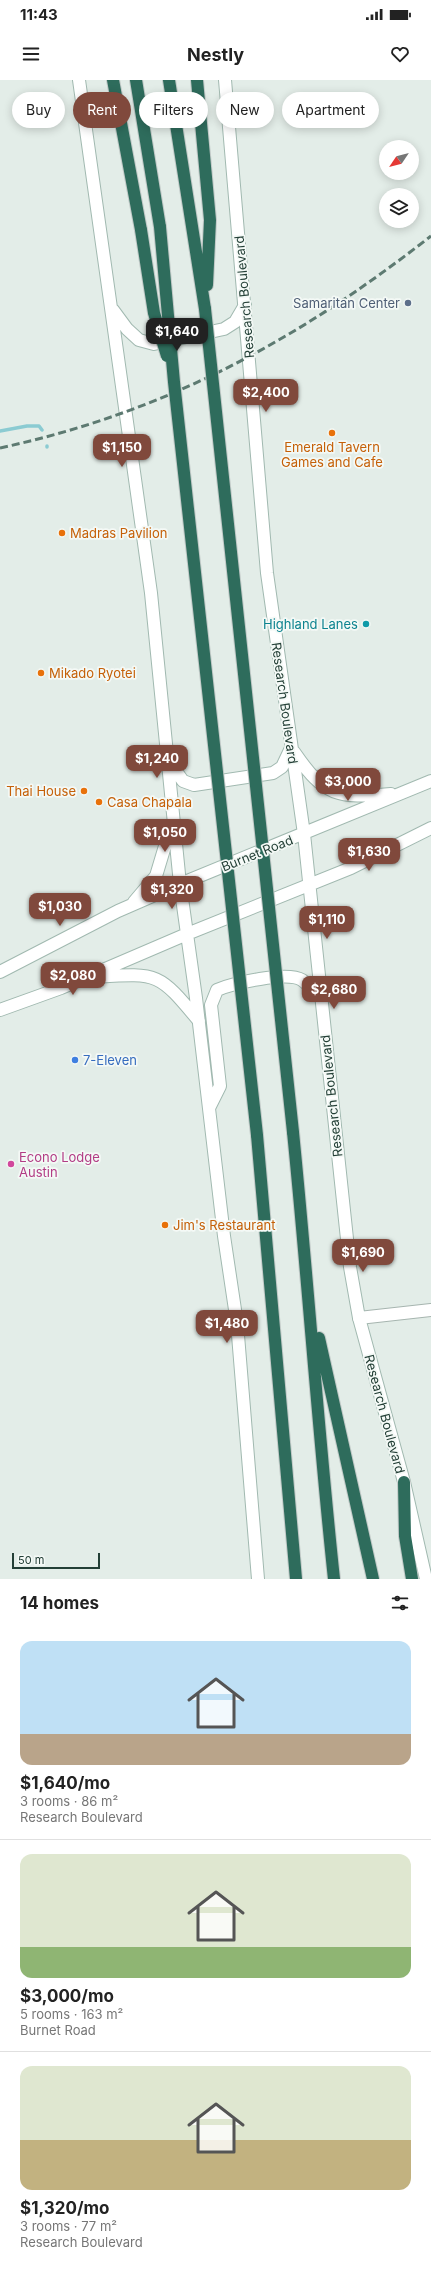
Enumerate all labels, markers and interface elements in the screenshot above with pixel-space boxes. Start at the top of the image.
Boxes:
text: 11:43 [20,5,58,24]
icon: menu [20,43,42,65]
icon: heart [389,43,411,65]
text: Nestly [187,44,244,65]
chip: Buy [12,92,65,128]
chip: Rent [73,92,131,128]
chip: Filters [139,92,208,128]
chip: New [216,92,274,128]
chip: Apartment [282,92,379,128]
north arrow [379,140,419,180]
map controls [379,140,419,228]
button: layers [379,188,419,228]
street label: Research Boulevard [231,235,257,359]
place label: Samaritan Center [293,295,400,311]
marker: Samaritan Center [403,298,413,308]
pin: $1,640 [144,318,210,352]
text: $1,640 [155,323,199,339]
pin: $2,400 [233,379,299,413]
text: $2,400 [242,384,290,400]
marker: Emerald Tavern Games and Cafe [327,428,337,438]
pin: $1,150 [89,434,155,468]
text: $1,150 [102,439,142,455]
place label: Emerald Tavern Games and Cafe [281,439,383,470]
place label: Madras Pavilion [70,525,167,541]
marker: Madras Pavilion [57,528,67,538]
place label: Highland Lanes [263,616,358,632]
marker: Highland Lanes [361,619,371,629]
street label: Research Boulevard [269,641,301,765]
place label: Mikado Ryotei [49,665,136,681]
marker: Mikado Ryotei [36,668,46,678]
pin: $1,240 [124,745,190,779]
text: $1,240 [135,750,179,766]
pin: $3,000 [315,768,381,802]
text: $3,000 [325,773,371,789]
place label: Thai House [6,783,76,799]
marker: Thai House [79,786,89,796]
place label: Casa Chapala [107,794,192,810]
marker: Casa Chapala [94,797,104,807]
pin: $1,050 [132,819,198,853]
text: $1,050 [143,824,187,840]
street label: Burnet Road [219,831,295,875]
pin: $1,630 [336,838,402,872]
text: $1,630 [347,843,391,859]
pin: $1,320 [139,876,205,910]
text: $1,320 [150,881,194,897]
pin: $1,030 [27,893,93,927]
text: $1,030 [38,898,82,914]
pin: $1,110 [294,906,360,940]
text: $1,110 [308,911,346,927]
pin: $2,080 [40,962,106,996]
text: $2,080 [50,967,96,983]
pin: $2,680 [301,976,367,1010]
text: $2,680 [311,981,357,997]
street label: Research Boulevard [317,1034,345,1158]
place label: 7-Eleven [83,1052,137,1068]
marker: 7-Eleven [70,1055,80,1065]
place label: Econo Lodge Austin [19,1149,100,1180]
marker: Econo Lodge Austin [6,1159,16,1169]
place label: Jim's Restaurant [173,1217,275,1233]
marker: Jim's Restaurant [160,1220,170,1230]
pin: $1,690 [330,1239,396,1273]
text: $1,690 [341,1244,385,1260]
pin: $1,480 [194,1310,260,1344]
text: $1,480 [205,1315,249,1331]
street label: Research Boulevard [361,1353,409,1475]
scale bar [12,1551,100,1570]
text: 50 m [18,1553,44,1567]
icon: filters [389,1592,411,1614]
text: 14 homes [20,1593,99,1613]
icon: home [180,1667,252,1739]
text: $1,640/mo [20,1773,110,1793]
text: 3 rooms · 86 m² [20,1793,118,1809]
text: Research Boulevard [20,1809,143,1825]
icon: home [180,1880,252,1952]
text: $3,000/mo [20,1986,114,2006]
text: 5 rooms · 163 m² [20,2006,123,2022]
text: Burnet Road [20,2022,96,2038]
icon: home [180,2092,252,2164]
text: $1,320/mo [20,2198,109,2218]
text: 3 rooms · 77 m² [20,2218,117,2234]
text: Research Boulevard [20,2234,143,2250]

